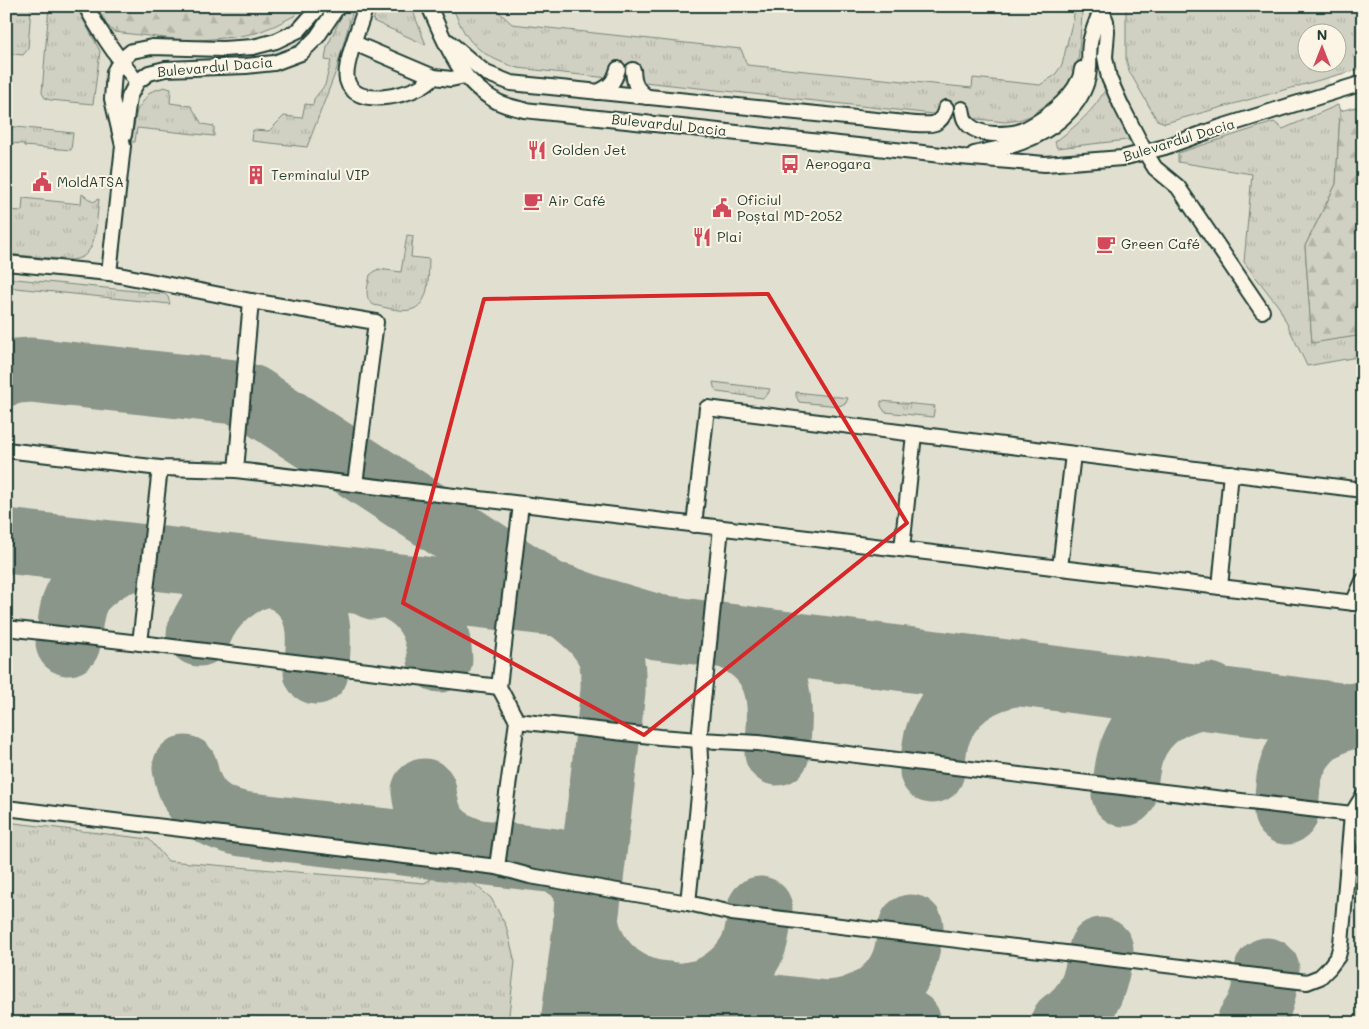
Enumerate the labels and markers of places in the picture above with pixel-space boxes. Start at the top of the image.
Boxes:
restaurant icon: Golden Jet [526,139,548,161]
place label: Golden Jet [552,140,626,159]
bus stop icon: Aerogara [779,153,801,175]
place label: Aerogara [805,154,871,173]
building icon: Terminalul VIP [245,164,267,186]
place label: Terminalul VIP [271,165,370,184]
public building icon: MoldATSA [31,171,53,193]
place label: MoldATSA [57,172,124,191]
cafe icon: Air Café [522,190,544,212]
place label: Oficiul Poștal MD-2052 [737,190,843,225]
place label: Air Café [548,191,606,210]
public building icon: Oficiul Poștal MD-2052 [711,197,733,219]
restaurant icon: Plai [691,226,713,248]
place label: Plai [717,227,742,246]
cafe icon: Green Café [1095,233,1117,255]
place label: Green Café [1121,234,1200,253]

